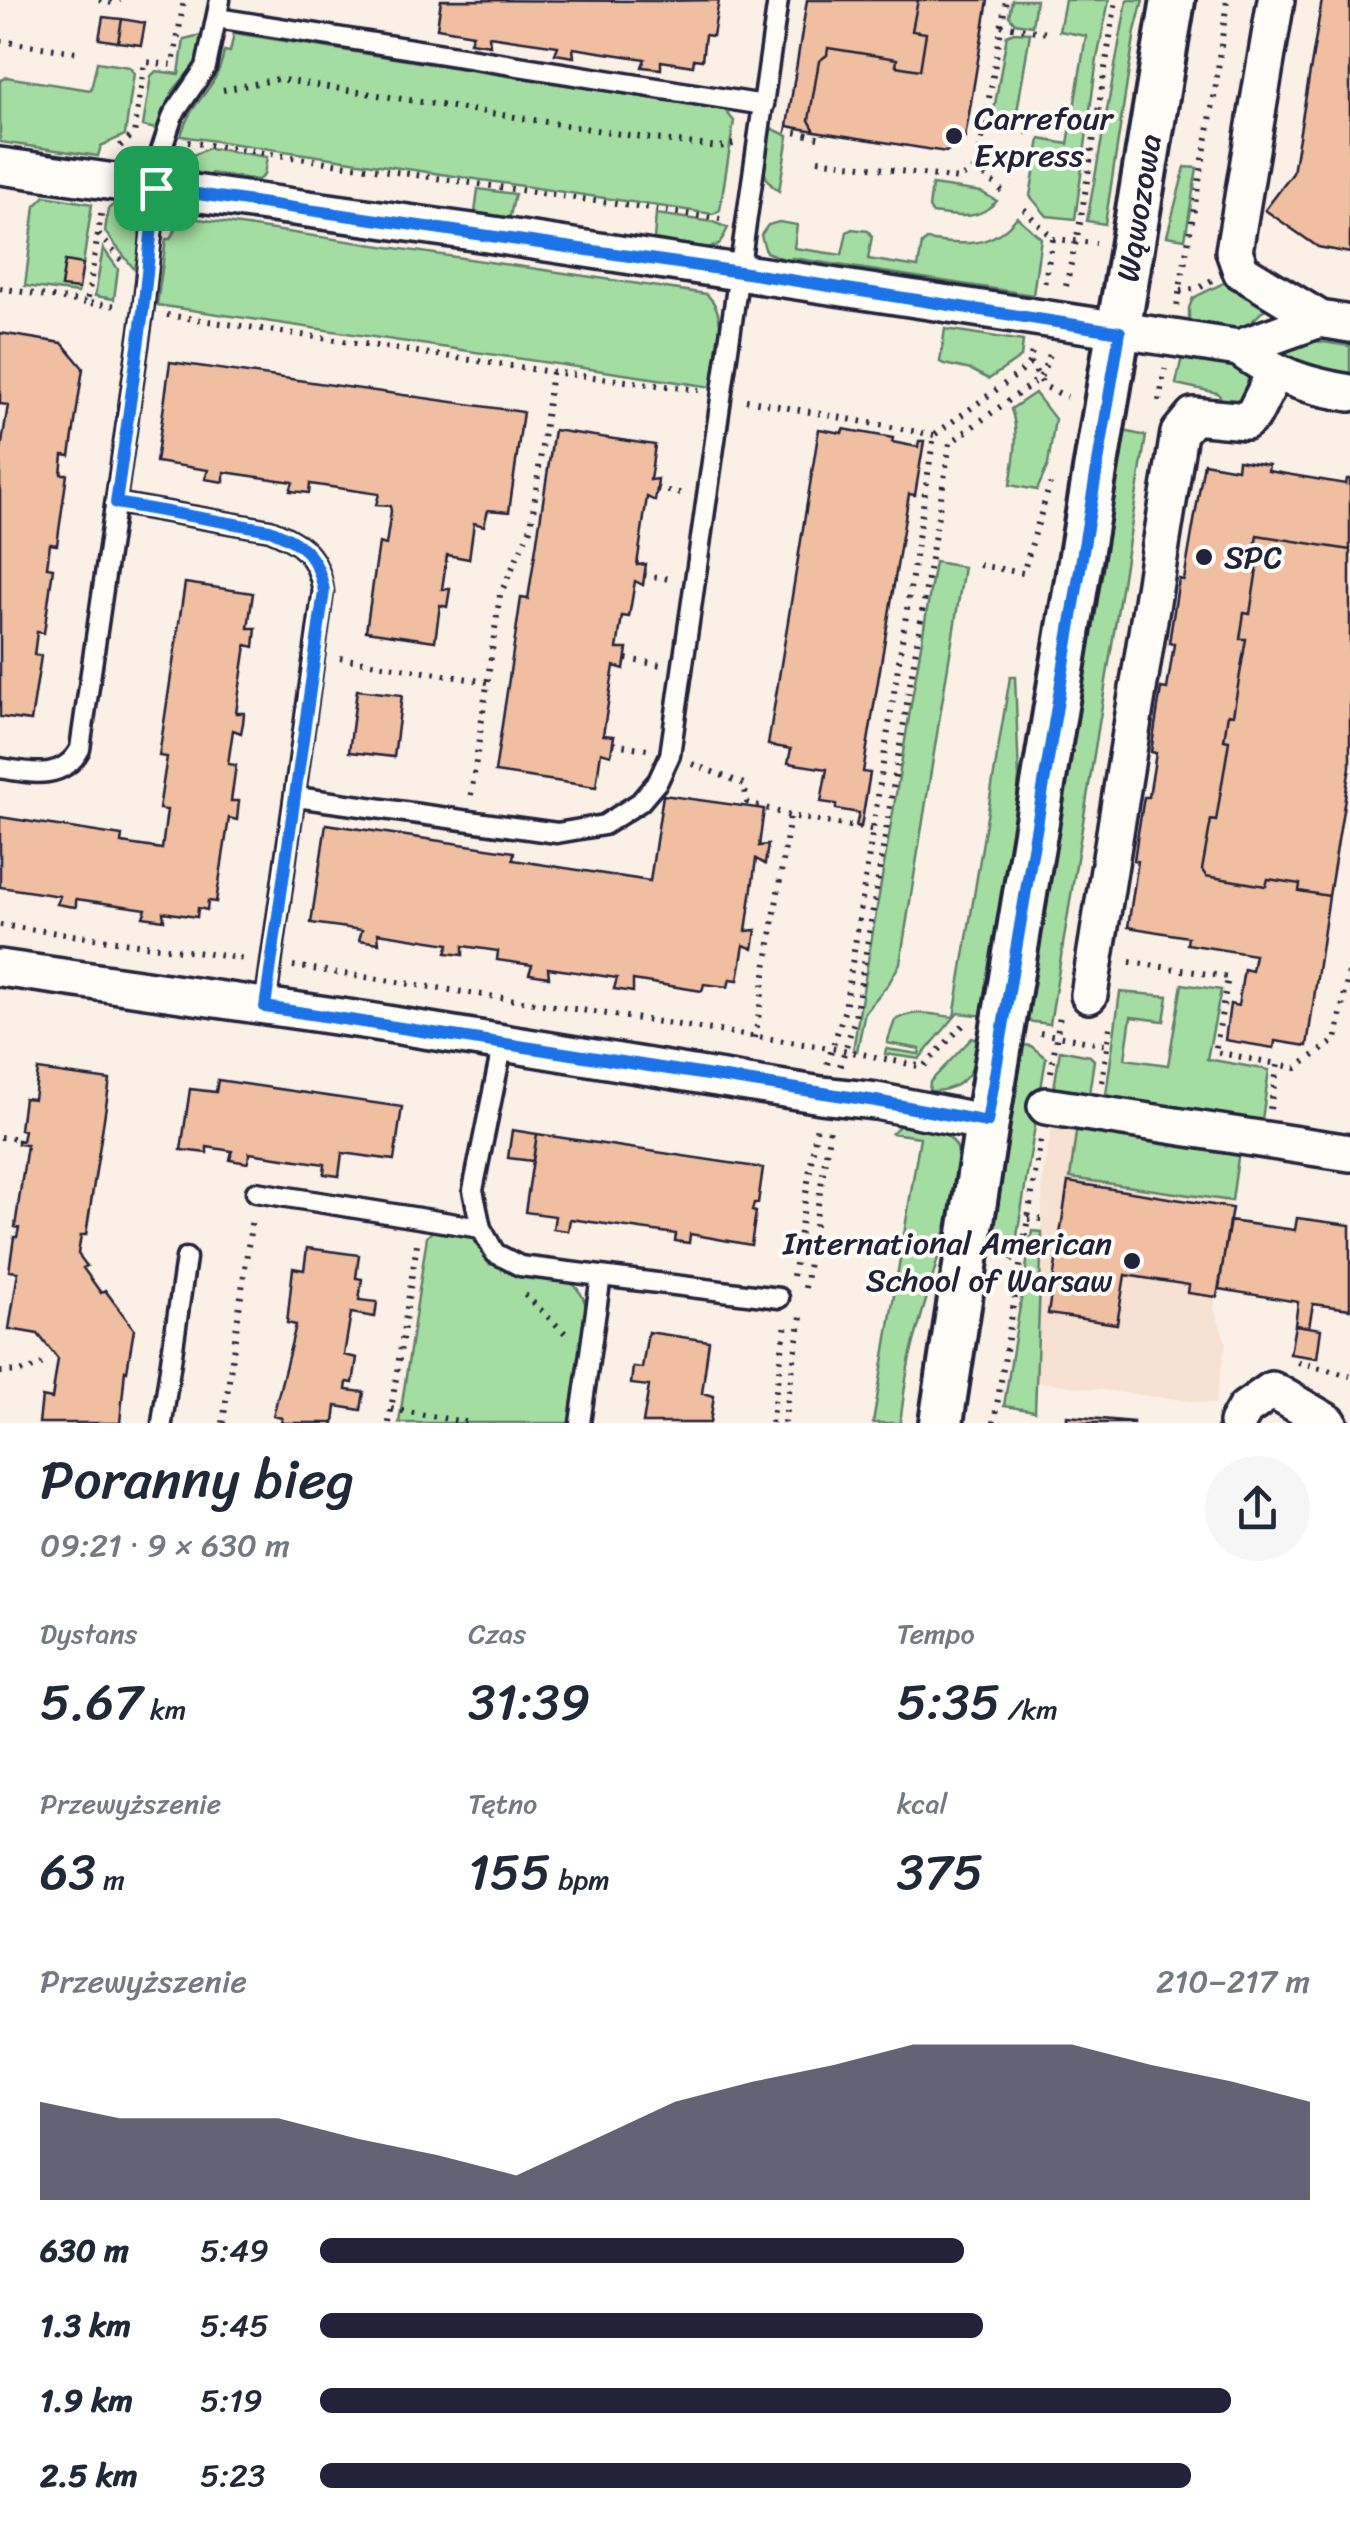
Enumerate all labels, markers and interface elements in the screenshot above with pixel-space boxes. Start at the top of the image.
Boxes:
place label: Carrefour Express [974,90,1115,184]
marker: Carrefour Express [943,125,965,147]
street label: Wąwozowa [1099,130,1179,286]
pin [114,146,199,231]
icon: arrive [129,161,184,216]
place label: SPC [1224,529,1282,586]
marker: SPC [1193,546,1215,568]
place label: International American School of Warsaw [782,1215,1113,1309]
marker: International American School of Warsaw [1121,1250,1143,1272]
text: Poranny bieg [40,1431,354,1528]
button: share [1205,1456,1310,1561]
text: 09:21 · 9 × 630 m [40,1517,290,1574]
text: Dystans [40,1609,137,1658]
text: Czas [468,1609,526,1658]
text: Tempo [897,1609,975,1658]
text: 5.67 [40,1658,143,1747]
text: 31:39 [468,1658,590,1747]
text: 5:35 [897,1658,1000,1747]
text: km [143,1685,186,1734]
text: /km [1000,1685,1058,1734]
text: Przewyższenie [40,1779,221,1828]
text: Tętno [468,1779,537,1828]
text: kcal [897,1779,948,1828]
text: 63 [40,1828,96,1917]
text: 155 [468,1828,551,1917]
text: 375 [897,1828,983,1917]
text: m [96,1855,125,1904]
text: bpm [551,1855,610,1904]
text: Przewyższenie [40,1953,247,2010]
text: 210–217 m [1156,1953,1310,2010]
text: 630 m [40,2222,129,2279]
text: 5:49 [200,2222,269,2279]
text: 1.3 km [40,2297,131,2354]
text: 5:45 [200,2297,269,2354]
text: 1.9 km [40,2372,133,2429]
text: 5:19 [200,2372,263,2429]
text: 2.5 km [40,2447,138,2504]
text: 5:23 [200,2447,265,2504]

